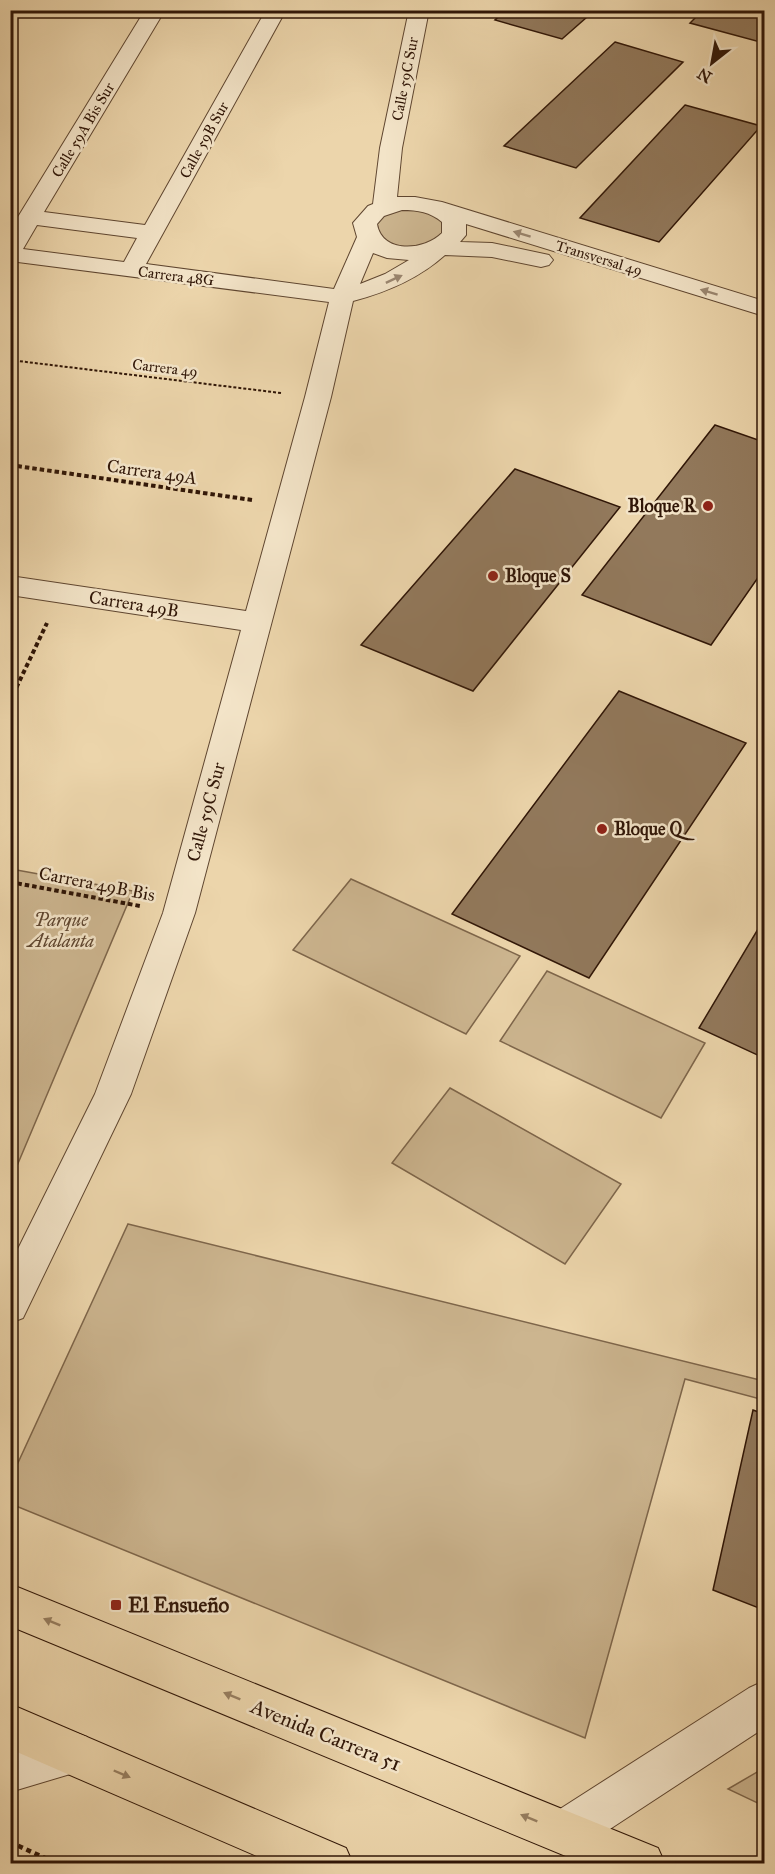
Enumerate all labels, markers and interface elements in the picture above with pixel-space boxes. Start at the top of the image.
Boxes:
north arrow [682,33,742,93]
street label: Calle 59C Sur [388,35,422,122]
text: N [693,64,715,87]
street label: Calle 59A Bis Sur [48,79,119,181]
street label: Calle 59B Sur [176,98,233,181]
one-way arrow [513,229,531,238]
street label: Transversal 49 [553,236,645,280]
street label: Carrera 48G [137,262,215,290]
one-way arrow [385,275,402,284]
one-way arrow [700,287,718,296]
street label: Carrera 49 [131,355,199,381]
street label: Carrera 49A [106,455,198,489]
place label: Bloque R [628,495,697,518]
marker: Bloque R [701,499,715,513]
place label: Bloque S [505,565,571,588]
marker: Bloque S [486,569,500,583]
street label: Carrera 49B [88,586,180,622]
street label: Calle 59C Sur [182,760,230,864]
place label: Bloque Q [614,818,695,841]
marker: Bloque Q [595,822,609,836]
street label: Carrera 49B Bis [37,862,157,906]
park label: Parque Atalanta [26,909,95,952]
place label: El Ensueño [128,1592,230,1618]
marker: El Ensueño [109,1598,123,1612]
one-way arrow [43,1617,61,1626]
one-way arrow [223,1691,241,1701]
street label: Avenida Carrera 51 [246,1693,405,1777]
one-way arrow [113,1770,131,1780]
one-way arrow [520,1813,538,1823]

